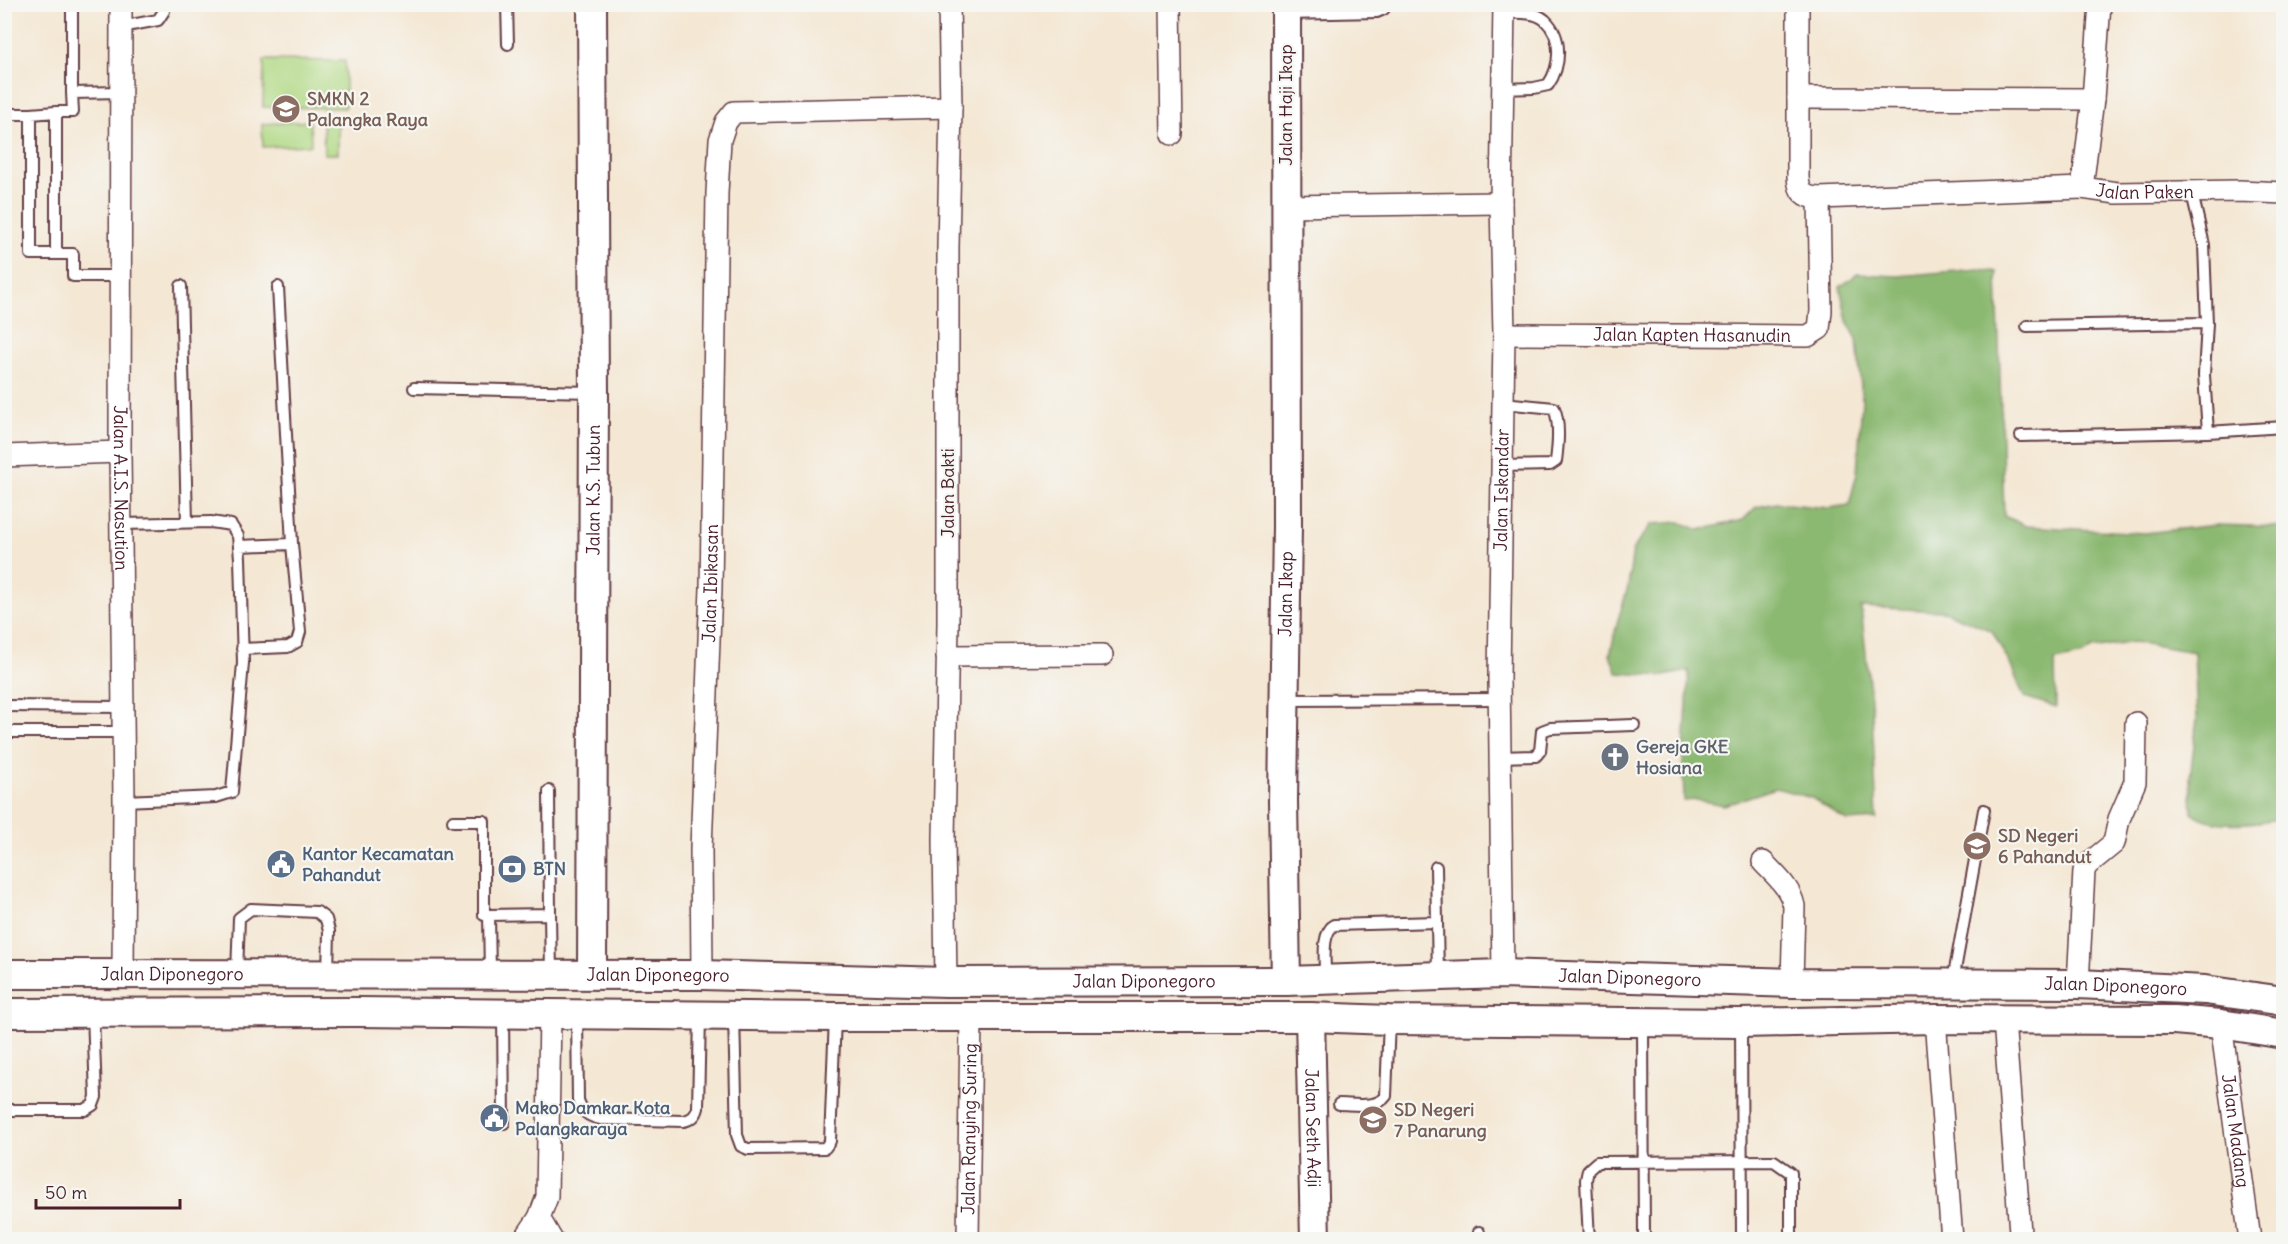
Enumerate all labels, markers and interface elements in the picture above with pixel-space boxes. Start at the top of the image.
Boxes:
street label: Jalan Haji Ikap [1274,44,1297,166]
place label: SMKN 2 Palangka Raya [307,87,428,131]
school or university icon: SMKN 2 Palangka Raya [270,93,302,125]
street label: Jalan Paken [2094,178,2194,204]
street label: Jalan Kapten Hasanudin [1593,323,1791,347]
street label: Jalan A.I.S. Nasution [109,405,133,571]
street label: Jalan K.S. Tubun [581,425,605,556]
street label: Jalan Iskandar [1489,428,1514,551]
street label: Jalan Bakti [936,448,959,538]
street label: Jalan Ibikasan [697,524,723,643]
street label: Jalan Ikap [1273,551,1298,637]
place label: Gereja GKE Hosiana [1636,735,1729,779]
church icon: Gereja GKE Hosiana [1599,741,1631,773]
place label: SD Negeri 6 Pahandut [1998,824,2093,868]
school or university icon: SD Negeri 6 Pahandut [1961,830,1993,862]
place label: Kantor Kecamatan Pahandut [302,842,454,886]
public building icon: Kantor Kecamatan Pahandut [265,848,297,880]
bank icon: BTN [496,853,528,885]
place label: BTN [533,857,566,880]
street label: Jalan Diponegoro [100,962,244,985]
street label: Jalan Diponegoro [586,963,730,987]
street label: Jalan Diponegoro [1558,964,1702,991]
street label: Jalan Diponegoro [1072,969,1216,993]
street label: Jalan Diponegoro [2044,972,2188,1000]
street label: Jalan Ranying Suring [956,1043,982,1215]
street label: Jalan Seth Adji [1300,1068,1326,1188]
street label: Jalan Madang [2217,1073,2255,1189]
place label: Mako Damkar Kota Palangkaraya [515,1096,670,1140]
place label: SD Negeri 7 Panarung [1394,1098,1487,1142]
public building icon: Mako Damkar Kota Palangkaraya [478,1102,510,1134]
school or university icon: SD Negeri 7 Panarung [1357,1104,1389,1136]
scale bar [36,1172,180,1210]
text: 50 m [45,1181,87,1204]

